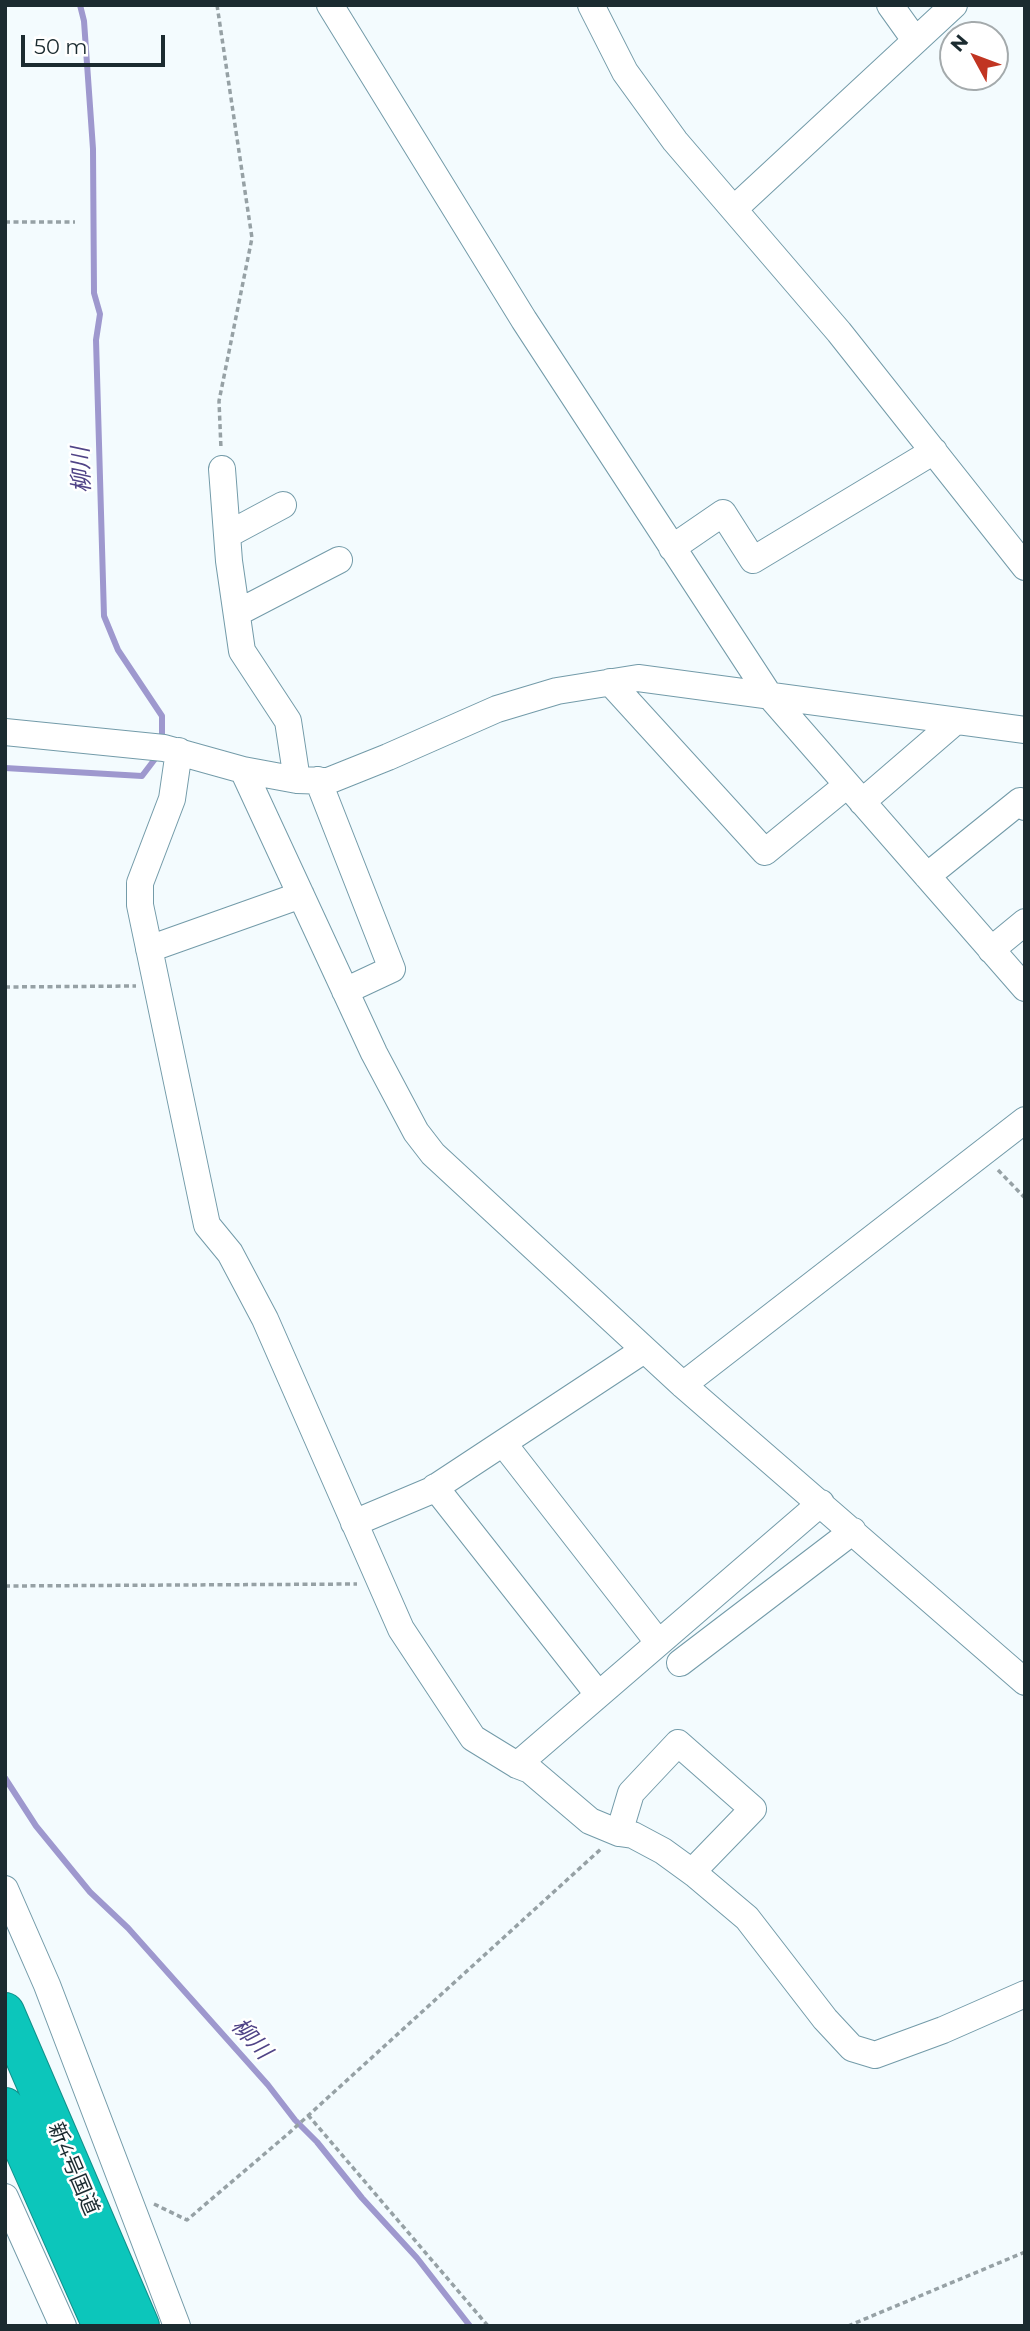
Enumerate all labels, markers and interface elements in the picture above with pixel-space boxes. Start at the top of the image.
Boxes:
scale bar [24,21,168,65]
north arrow [939,21,1009,91]
text: N [946,30,973,57]
text: 50 m [34,34,88,59]
water label: 柳川 [67,447,97,493]
water label: 柳川 [225,2013,277,2065]
street label: 新4号国道 [42,2119,104,2219]

